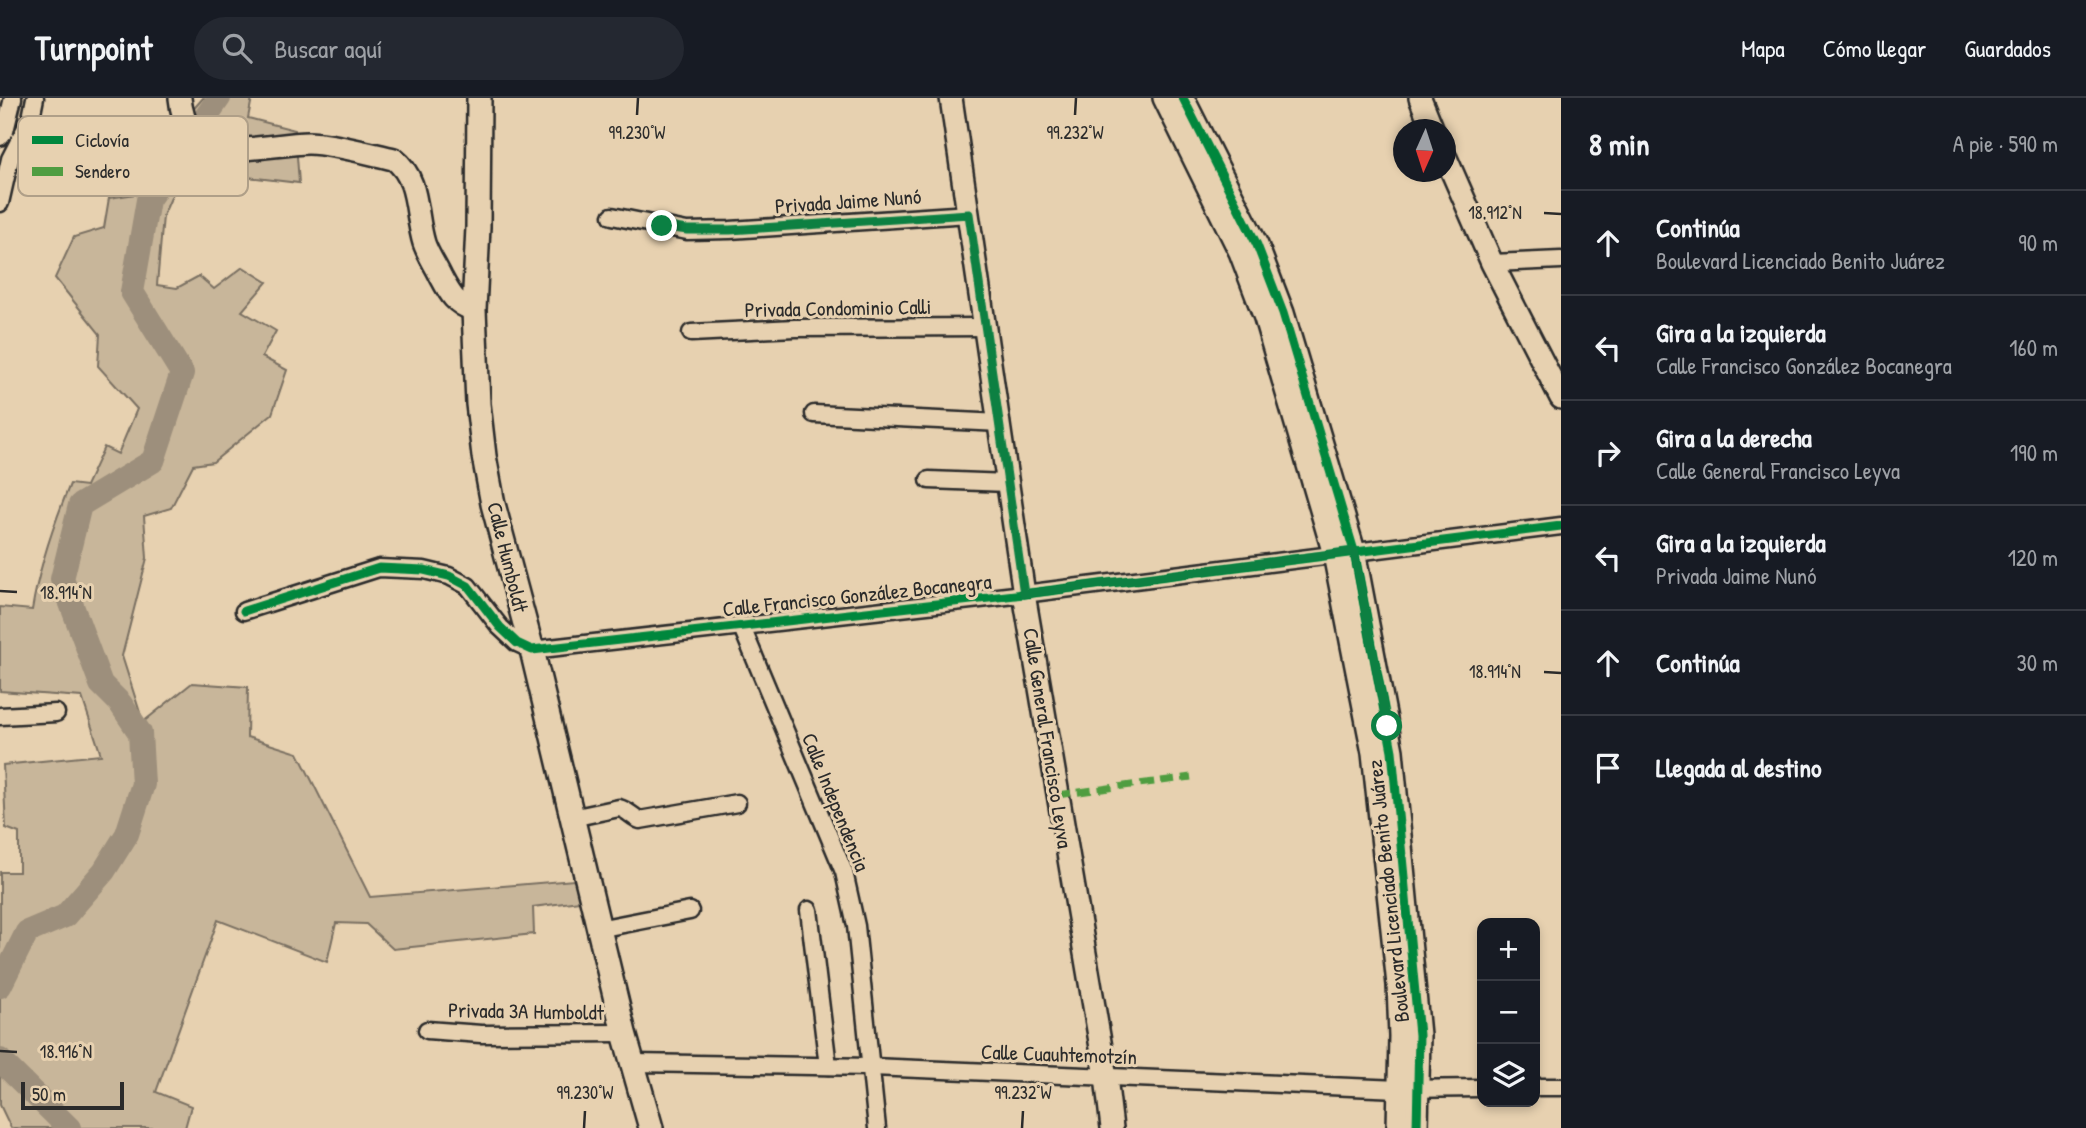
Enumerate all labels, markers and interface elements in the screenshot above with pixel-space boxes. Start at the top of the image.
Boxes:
search box [194,17,684,80]
text: Turnpoint [35,26,152,70]
icon: search [218,29,256,67]
text: Buscar aquí [274,31,383,66]
text: Mapa [1741,32,1785,64]
text: Cómo llegar [1823,32,1926,64]
text: Guardados [1964,32,2051,64]
legend [18,116,248,196]
north arrow [1393,119,1456,182]
text: 99.230°W [609,120,665,145]
text: 99.232°W [1046,120,1104,145]
text: 8 min [1589,124,1650,164]
text: Ciclovía [75,127,130,153]
text: A pie · 590 m [1953,128,2058,159]
text: Sendero [75,158,130,184]
street label: Privada Jaime Nunó [774,181,922,221]
text: 18.912°N [1468,200,1522,225]
route end [646,210,677,241]
text: Continúa [1656,210,1740,245]
icon: ahead [1589,224,1627,262]
text: 90 m [2018,227,2058,258]
text: Boulevard Licenciado Benito Juárez [1656,245,1945,276]
street label: Privada Condominio Calli [744,292,932,324]
text: Gira a la izquierda [1656,315,1826,350]
icon: left [1589,329,1627,367]
text: 160 m [2009,332,2058,363]
text: Calle Francisco González Bocanegra [1656,350,1952,381]
text: Gira a la derecha [1656,420,1812,455]
icon: right [1589,434,1627,472]
text: 190 m [2010,437,2058,468]
text: Calle General Francisco Leyva [1656,455,1900,486]
street label: Calle Humboldt [480,499,536,616]
text: Gira a la izquierda [1656,525,1826,560]
icon: left [1589,539,1627,577]
text: 120 m [2008,542,2058,573]
text: Privada Jaime Nunó [1656,560,1816,591]
street label: Calle Francisco González Bocanegra [721,566,993,624]
text: 18.914°N [40,580,92,605]
street label: Calle General Francisco Leyva [1016,626,1080,850]
icon: ahead [1589,644,1627,682]
text: Continúa [1656,645,1740,680]
text: 30 m [2016,647,2058,678]
text: 18.914°N [1469,659,1521,684]
route start [1371,710,1402,741]
street label: Calle Independencia [795,728,877,876]
icon: arrive [1589,749,1627,787]
text: Llegada al destino [1656,750,1822,785]
street label: Boulevard Licenciado Benito Juárez [1360,758,1416,1024]
map controls [1477,918,1540,1107]
button: + [1477,918,1540,981]
button: − [1477,981,1540,1044]
street label: Privada 3A Humboldt [448,995,605,1027]
street label: Calle Cuauhtemotzín [981,1037,1137,1071]
text: 18.916°N [40,1039,92,1064]
button: layers [1477,1044,1540,1107]
scale bar [21,1079,124,1111]
text: 99.230°W [557,1080,613,1105]
text: 99.232°W [994,1080,1052,1105]
text: 50 m [32,1081,66,1107]

